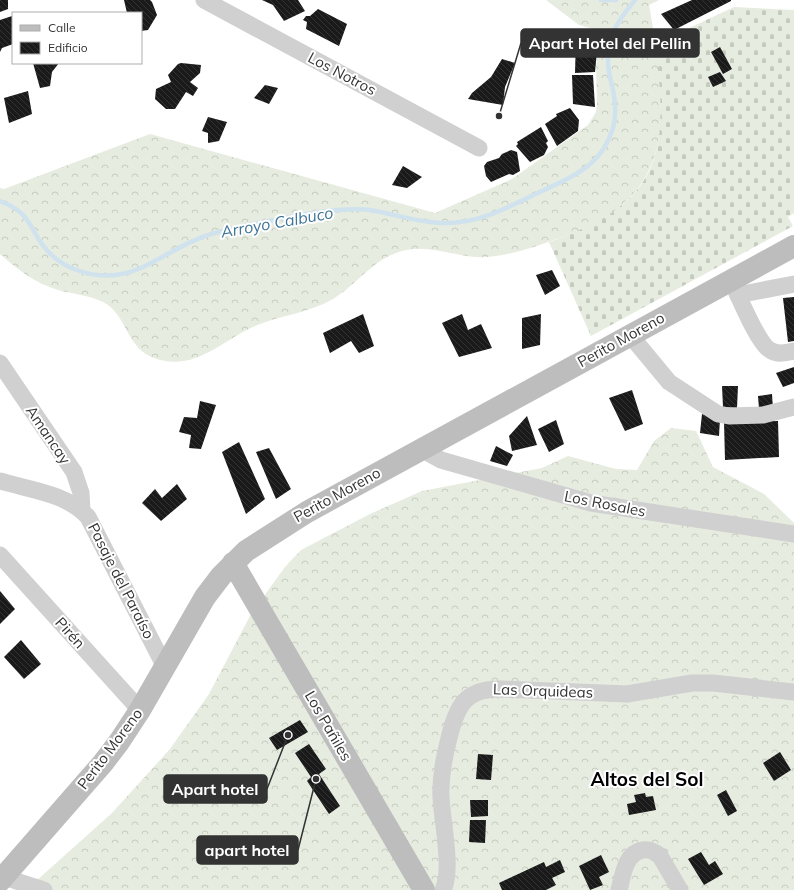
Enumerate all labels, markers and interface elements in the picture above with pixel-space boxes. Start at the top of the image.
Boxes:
legend [12,12,142,64]
text: Calle [48,20,75,35]
callout: Apart Hotel del Pellin [521,29,699,57]
text: Apart Hotel del Pellin [529,33,691,53]
text: Edificio [48,40,88,55]
street label: Los Notros [305,48,380,99]
water label: Arroyo Calbuco [218,202,335,242]
street label: Perito Moreno [574,308,668,371]
street label: Amancay [22,402,75,468]
street label: Perito Moreno [290,463,384,526]
street label: Los Rosales [563,486,647,521]
street label: Pasaje del Paraíso [84,520,159,642]
street label: Pirén [51,613,89,652]
street label: Las Orquideas [493,679,593,702]
street label: Los Pañiles [301,687,356,764]
street label: Perito Moreno [73,704,146,793]
district label: Altos del Sol [590,767,704,791]
callout: Apart hotel [164,775,267,803]
text: Apart hotel [172,779,259,799]
callout: apart hotel [197,836,298,864]
text: apart hotel [205,840,289,860]

